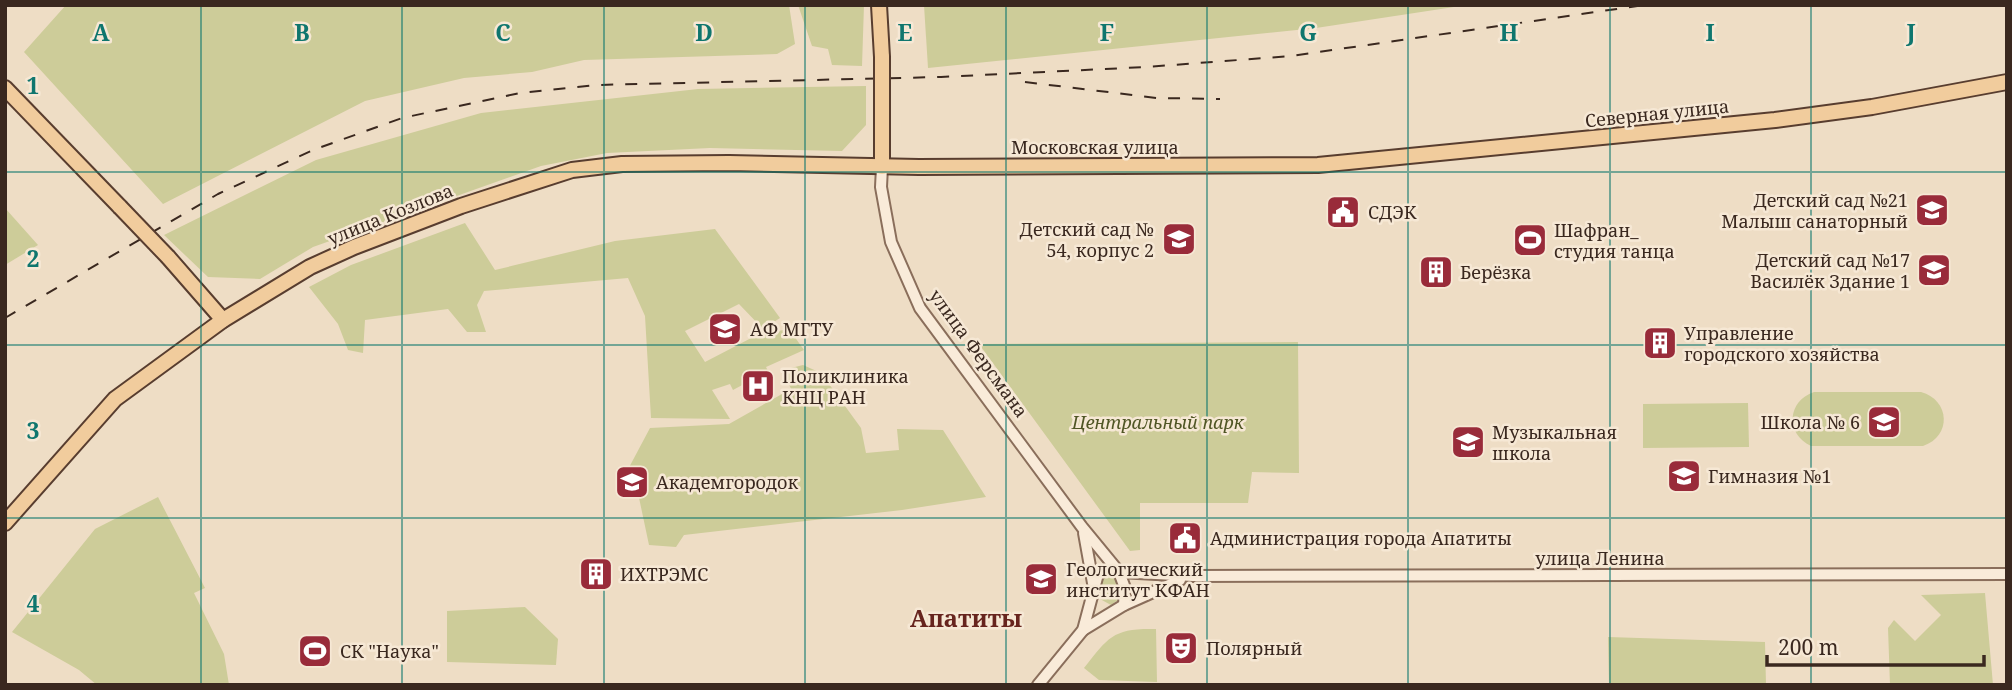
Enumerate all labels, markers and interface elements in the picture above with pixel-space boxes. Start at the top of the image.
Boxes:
text: A [92,16,110,48]
text: B [294,16,310,48]
text: C [495,16,511,48]
text: D [695,16,713,48]
text: E [897,16,913,48]
text: F [1100,16,1114,48]
text: G [1299,16,1317,48]
text: H [1500,16,1519,48]
text: I [1705,16,1715,48]
text: J [1905,16,1916,48]
text: 1 [27,69,40,101]
street label: Северная улица [1584,94,1730,132]
street label: Московская улица [1011,135,1179,159]
street label: улица Козлова [324,178,456,250]
place label: Детский сад №21 Малыш санаторный [1721,188,1908,233]
school or university icon: Детский сад №21 Малыш санаторный [1913,191,1951,229]
public building icon: СДЭК [1324,193,1362,231]
place label: СДЭК [1368,200,1417,224]
place label: Детский сад № 54, корпус 2 [1020,217,1154,262]
place label: Шафран_ студия танца [1554,218,1675,263]
school or university icon: Детский сад № 54, корпус 2 [1160,220,1198,258]
sports icon: Шафран_ студия танца [1511,221,1549,259]
text: 2 [27,242,40,274]
place label: Детский сад №17 Василёк Здание 1 [1750,248,1910,293]
school or university icon: Детский сад №17 Василёк Здание 1 [1915,251,1953,289]
building icon: Берёзка [1417,253,1455,291]
place label: Берёзка [1460,260,1532,284]
street label: улица Ферсмана [924,284,1034,422]
school or university icon: АФ МГТУ [706,310,744,348]
place label: АФ МГТУ [750,317,833,341]
place label: Управление городского хозяйства [1684,321,1880,366]
building icon: Управление городского хозяйства [1641,324,1679,362]
place label: Поликлиника КНЦ РАН [782,364,909,409]
hospital icon: Поликлиника КНЦ РАН [739,367,777,405]
school or university icon: Школа № 6 [1865,403,1903,441]
park label: Центральный парк [1071,410,1245,434]
place label: Школа № 6 [1760,410,1860,434]
text: 3 [27,414,40,446]
place label: Музыкальная школа [1492,420,1617,465]
school or university icon: Музыкальная школа [1449,423,1487,461]
school or university icon: Гимназия №1 [1665,457,1703,495]
school or university icon: Академгородок [613,463,651,501]
place label: Гимназия №1 [1708,464,1832,488]
place label: Академгородок [656,470,799,494]
public building icon: Администрация города Апатиты [1166,519,1204,557]
place label: Администрация города Апатиты [1210,526,1512,550]
street label: улица Ленина [1535,546,1665,570]
building icon: ИХТРЭМС [577,555,615,593]
place label: Геологический институт КФАН [1066,557,1210,602]
school or university icon: Геологический институт КФАН [1022,560,1060,598]
place label: ИХТРЭМС [620,562,708,586]
text: 4 [27,587,40,619]
district label: Апатиты [910,601,1022,634]
scale bar [1767,624,1984,668]
theatre icon: Полярный [1162,629,1200,667]
sports icon: СК "Наука" [296,632,334,670]
text: 200 m [1778,633,1839,661]
place label: Полярный [1206,636,1302,660]
place label: СК "Наука" [340,639,439,663]

